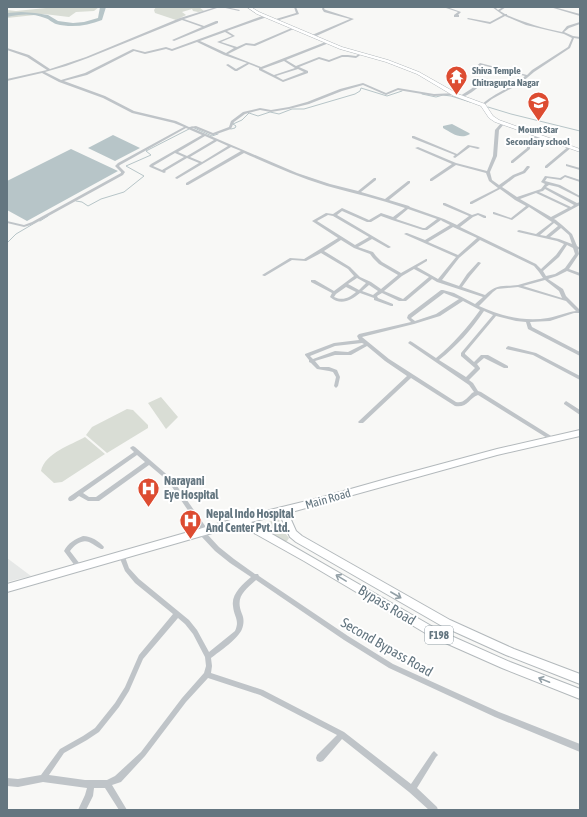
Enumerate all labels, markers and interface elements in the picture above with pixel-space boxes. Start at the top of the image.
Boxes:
temple icon: Shiva Temple Chitragupta Nagar [443,63,469,96]
place label: Shiva Temple Chitragupta Nagar [472,65,540,88]
school or university icon: Mount Star Secondary school [525,90,551,123]
place label: Mount Star Secondary school [506,124,570,147]
place label: Narayani Eye Hospital [164,474,219,502]
hospital icon: Narayani Eye Hospital [135,475,161,508]
street label: Main Road [304,486,352,512]
place label: Nepal Indo Hospital And Center Pvt. Ltd. [205,507,295,535]
hospital icon: Nepal Indo Hospital And Center Pvt. Ltd. [177,508,203,541]
one-way arrow [335,573,347,581]
street label: Bypass Road [355,582,419,628]
one-way arrow [390,591,402,599]
street label: Second Bypass Road [338,614,436,680]
road number: F198 [425,626,453,644]
one-way arrow [538,676,550,684]

